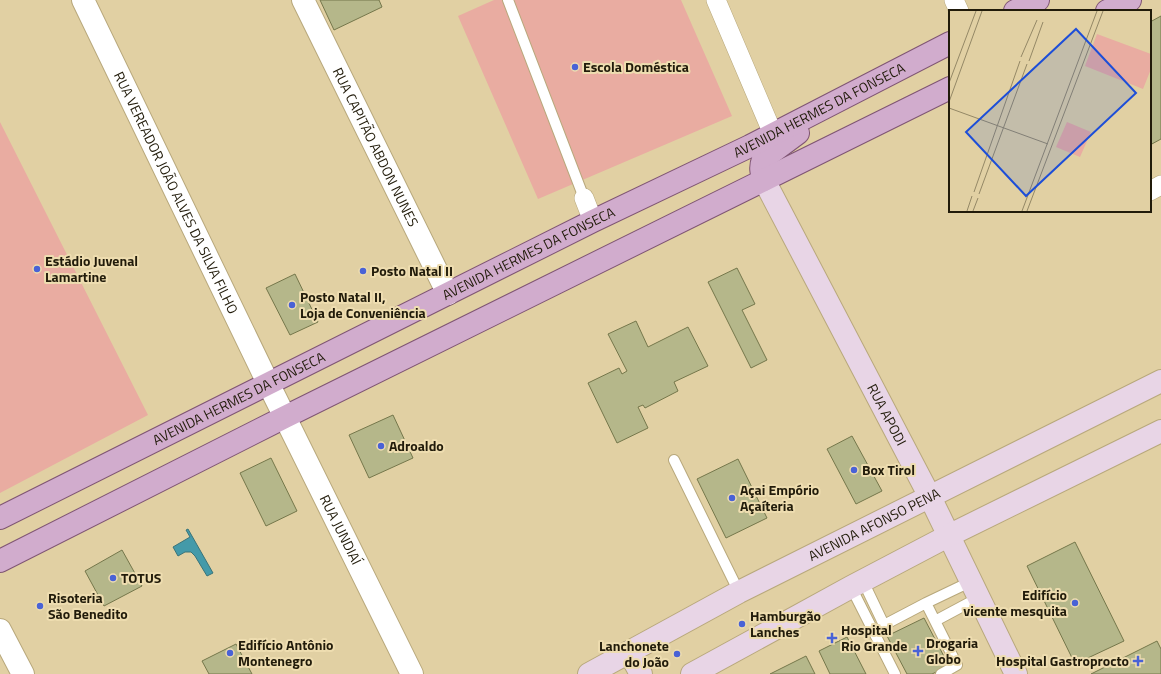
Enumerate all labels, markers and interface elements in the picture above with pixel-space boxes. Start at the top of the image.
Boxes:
inset map [949,10,1151,212]
place label: Escola Doméstica [583,56,689,77]
street label: AVENIDA HERMES DA FONSECA [729,57,909,163]
marker: Escola Doméstica [570,62,580,72]
street label: RUA CAPITÃO ABDON NUNES [328,64,424,230]
street label: RUA VEREADOR JOÃO ALVES DA SILVA FILHO [109,68,244,317]
street label: AVENIDA HERMES DA FONSECA [438,201,619,305]
place label: Estádio Juvenal Lamartine [45,250,138,287]
place label: Posto Natal II [371,260,453,281]
marker: Estádio Juvenal Lamartine [32,264,42,274]
marker: Posto Natal II [358,266,368,276]
place label: Posto Natal II, Loja de Conveniência [300,286,426,323]
marker: Posto Natal II, Loja de Conveniência [287,300,297,310]
street label: AVENIDA HERMES DA FONSECA [149,346,329,450]
street label: RUA APODI [862,380,912,449]
place label: Adroaldo [389,435,444,456]
marker: Adroaldo [376,441,386,451]
place label: Box Tirol [862,459,915,480]
marker: Box Tirol [849,465,859,475]
place label: Açai Empório Açaíteria [740,479,819,516]
street label: AVENIDA AFONSO PENA [804,482,944,566]
street label: RUA JUNDIAÍ [315,491,368,569]
marker: Açai Empório Açaíteria [727,493,737,503]
place label: TOTUS [121,567,162,588]
marker: TOTUS [108,573,118,583]
place label: Edifício vicente mesquita [963,584,1067,621]
place label: Risoteria São Benedito [48,587,128,624]
marker: Edifício vicente mesquita [1070,598,1080,608]
marker: Risoteria São Benedito [35,601,45,611]
place label: Hamburgão Lanches [750,605,821,642]
marker: Hamburgão Lanches [737,619,747,629]
place label: Hospital Rio Grande [841,619,907,656]
marker: Hospital Rio Grande [826,632,838,644]
place label: Drogaria Globo [926,632,978,669]
place label: Edifício Antônio Montenegro [238,634,334,671]
place label: Lanchonete do João [599,635,669,672]
marker: Drogaria Globo [913,646,923,656]
marker: Edifício Antônio Montenegro [225,648,235,658]
marker: Lanchonete do João [672,649,682,659]
place label: Hospital Gastroprocto [996,650,1129,671]
marker: Hospital Gastroprocto [1132,655,1144,667]

